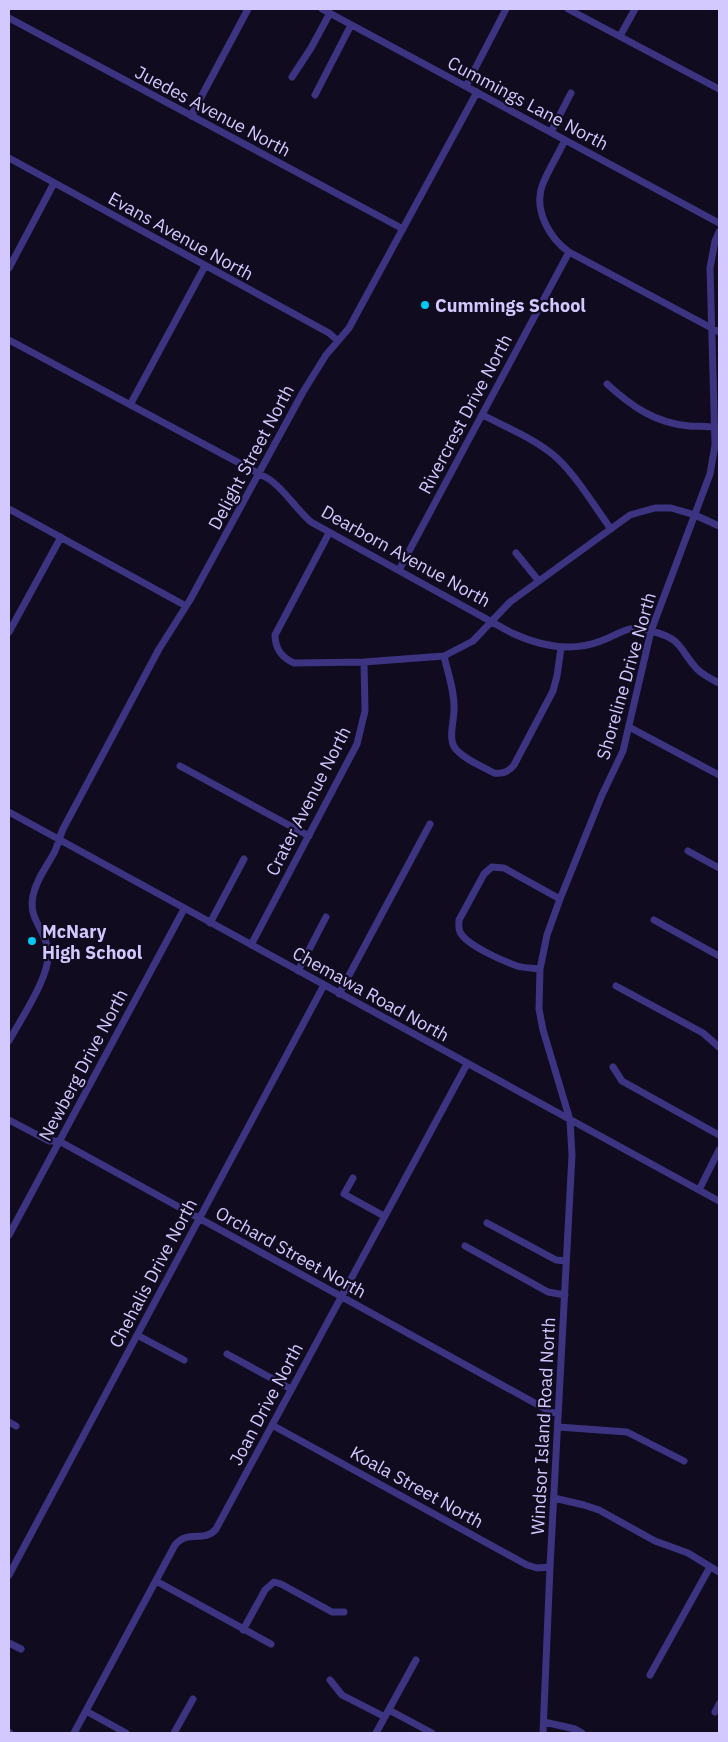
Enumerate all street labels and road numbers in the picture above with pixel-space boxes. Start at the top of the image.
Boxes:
street label: Cummings Lane North [444,51,612,155]
street label: Juedes Avenue North [131,60,295,162]
street label: Evans Avenue North [104,187,258,285]
street label: Rivercrest Drive North [413,330,517,498]
street label: Delight Street North [203,380,299,534]
street label: Dearborn Avenue North [317,500,495,612]
street label: Shoreline Drive North [591,590,661,762]
street label: Crater Avenue North [260,722,356,880]
street label: Chemawa Road North [289,941,453,1047]
street label: Newberg Drive North [33,985,133,1145]
street label: Chehalis Drive North [104,1194,202,1352]
street label: Orchard Street North [212,1201,370,1303]
street label: Windsor Island Road North [526,1317,560,1535]
street label: Joan Drive North [224,1339,308,1469]
street label: Koala Street North [346,1441,488,1533]

